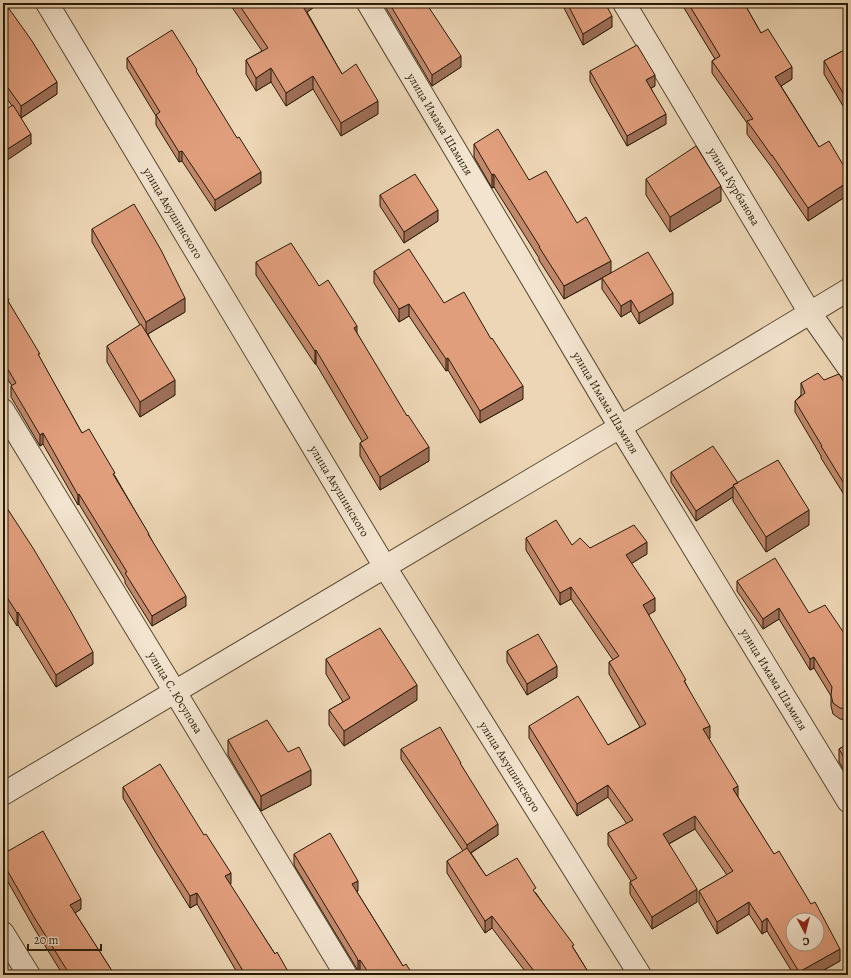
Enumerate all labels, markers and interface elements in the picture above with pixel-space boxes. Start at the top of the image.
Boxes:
street label: улица Имама Шамиля [403,69,477,179]
street label: улица Курбанова [704,144,764,229]
street label: улица Акушинского [139,164,206,262]
street label: улица Имама Шамиля [568,348,643,457]
street label: улица Акушинского [305,442,373,540]
street label: улица Имама Шамиля [736,625,811,734]
street label: улица С. Юсупова [144,648,207,737]
street label: улица Акушинского [475,718,544,815]
north arrow [785,912,825,952]
scale bar [28,926,101,952]
text: 20 m [34,932,58,948]
text: С [802,934,810,949]

